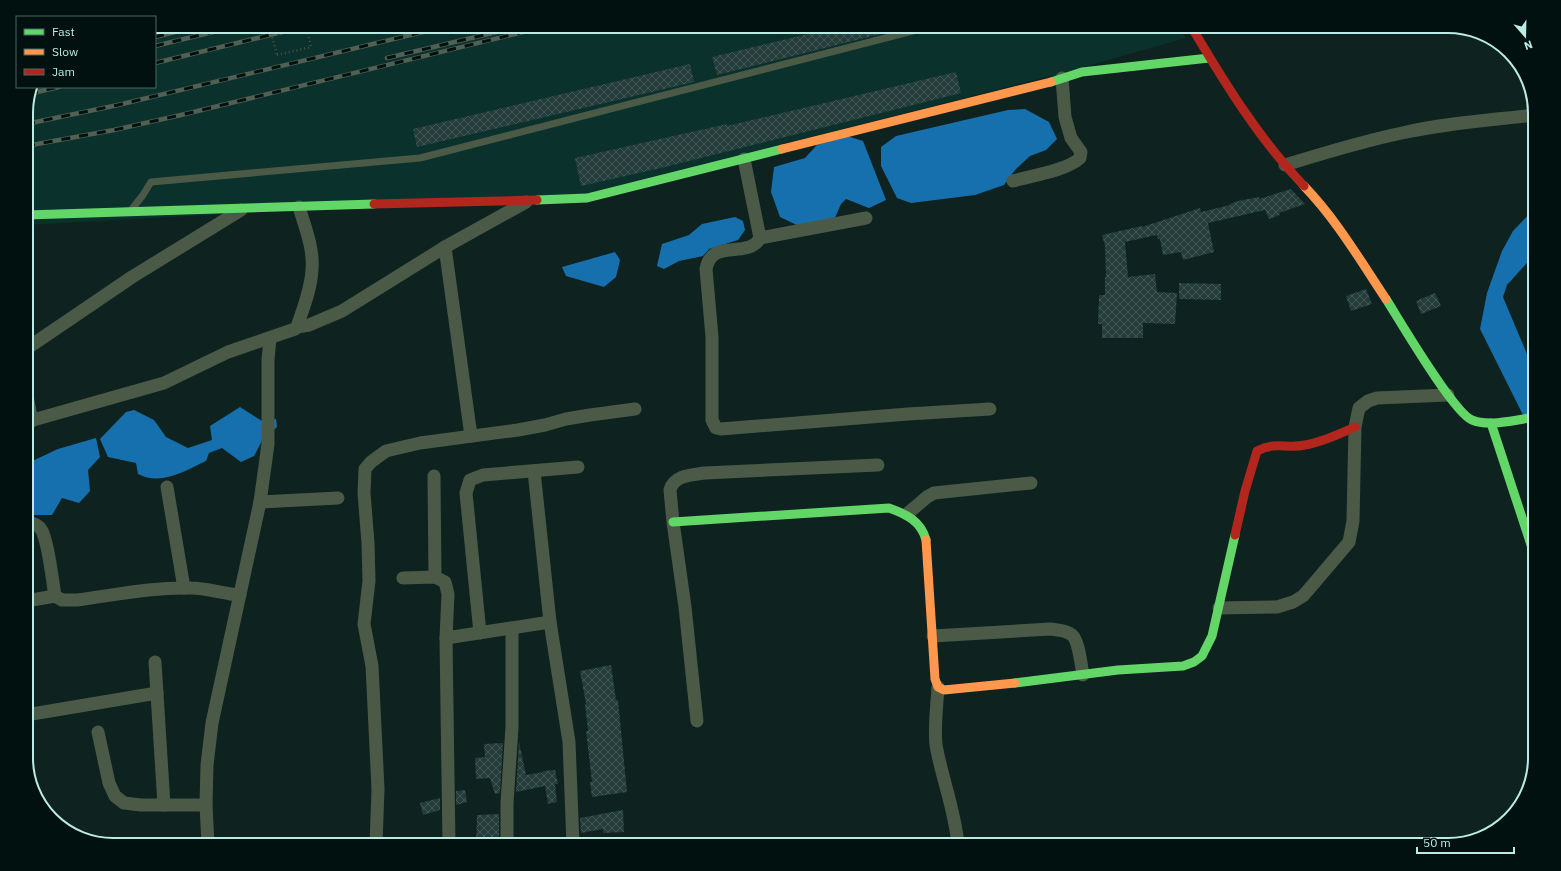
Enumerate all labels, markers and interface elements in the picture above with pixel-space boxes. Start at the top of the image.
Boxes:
legend [16,16,156,88]
north arrow [1505,16,1545,56]
text: Fast [52,24,75,39]
text: N [1522,37,1535,53]
text: Slow [52,44,78,59]
text: Jam [52,64,75,79]
scale bar [1417,829,1514,855]
text: 50 m [1423,835,1451,850]

